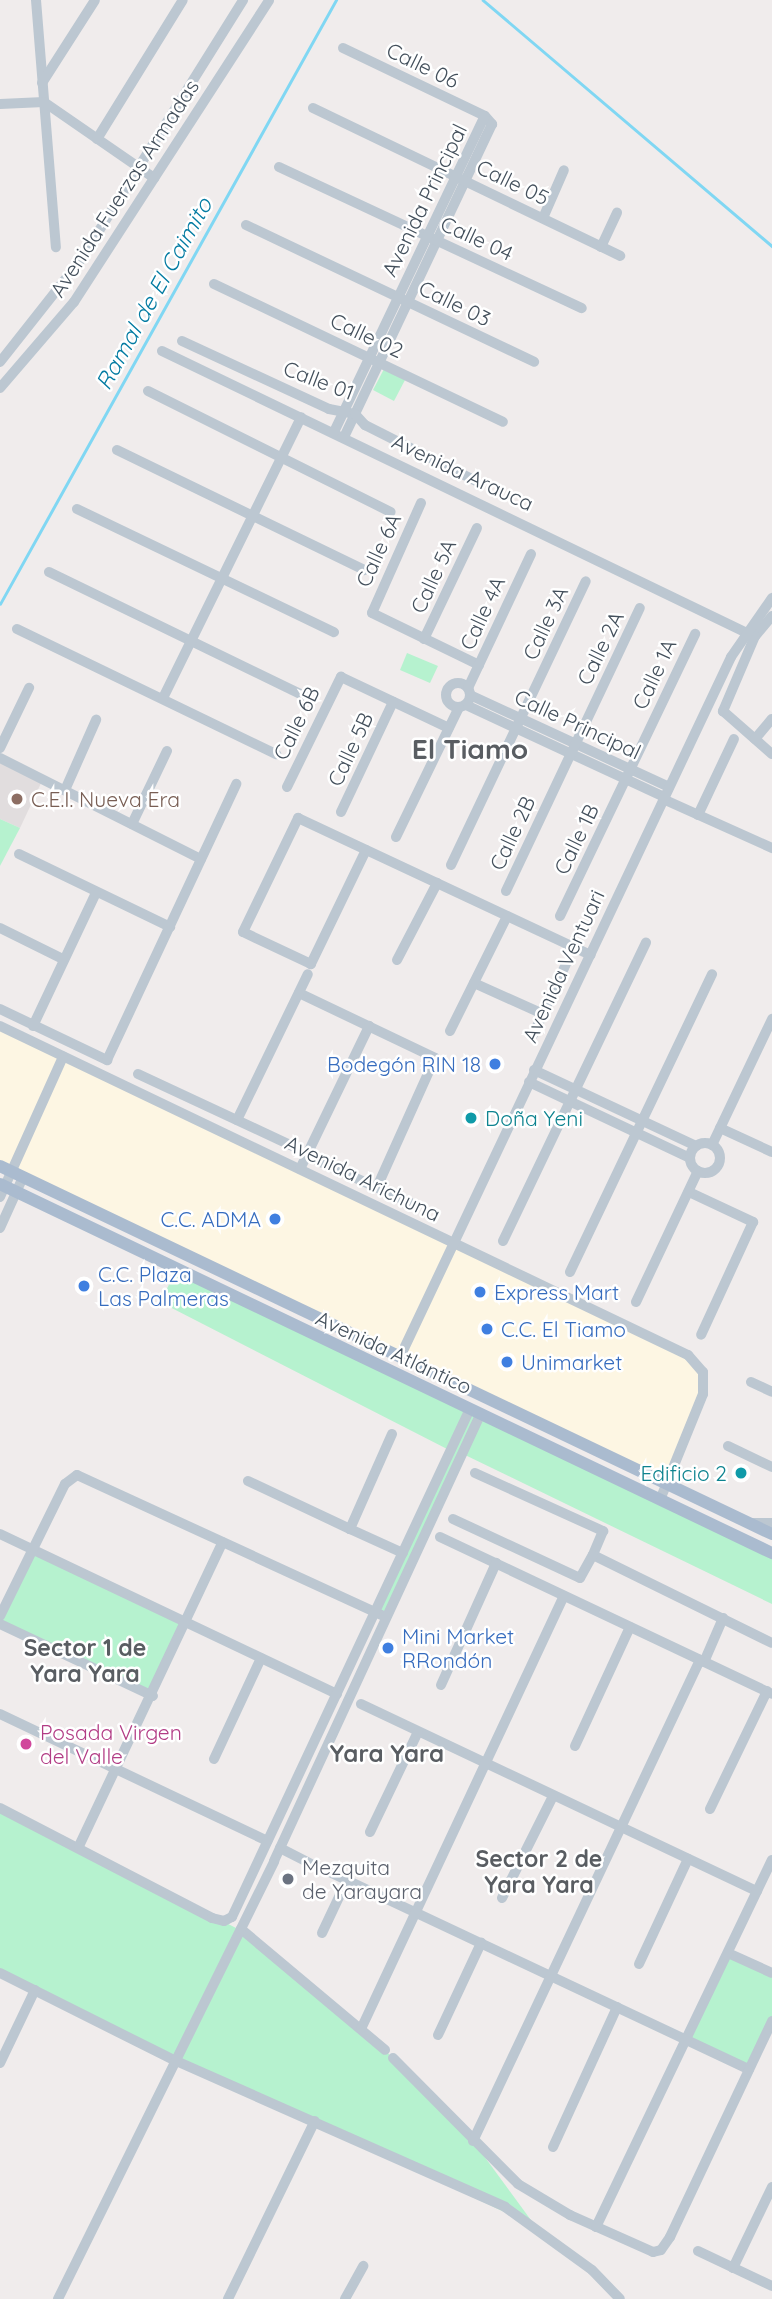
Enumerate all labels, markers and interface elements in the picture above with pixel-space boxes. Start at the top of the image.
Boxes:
street label: Calle 06 [383,37,463,93]
street label: Avenida Fuerzas Armadas [44,74,204,302]
street label: Avenida Principal [376,120,472,280]
street label: Calle 05 [473,154,553,210]
water label: Ramal de El Caimito [90,193,218,395]
street label: Calle 04 [437,210,517,266]
street label: Calle 03 [415,275,495,331]
street label: Calle 02 [327,307,407,363]
street label: Calle 01 [280,355,358,405]
street label: Avenida Arauca [388,428,538,516]
street label: Calle 6A [350,509,406,591]
street label: Calle 5A [405,535,461,617]
street label: Calle 4A [454,572,510,654]
street label: Calle 3A [517,582,573,664]
street label: Calle 2A [571,607,629,689]
street label: Calle 1A [627,635,681,713]
street label: Calle 6B [267,682,325,764]
street label: Calle Principal [511,684,645,764]
street label: Calle 5B [322,708,378,790]
district label: El Tiamo [412,732,528,766]
place label: C.E.I. Nueva Era [31,786,180,812]
marker: C.E.I. Nueva Era [9,791,25,807]
street label: Calle 2B [484,792,540,874]
street label: Calle 1B [548,800,604,878]
street label: Avenida Ventuari [517,886,609,1046]
place label: Bodegón RIN 18 [327,1051,481,1077]
marker: Bodegón RIN 18 [487,1056,503,1072]
place label: Doña Yeni [485,1105,583,1131]
marker: Doña Yeni [463,1110,479,1126]
street label: Avenida Arichuna [281,1130,445,1226]
place label: C.C. ADMA [161,1206,261,1232]
marker: C.C. ADMA [267,1211,283,1227]
place label: C.C. Plaza Las Palmeras [98,1261,229,1311]
marker: C.C. Plaza Las Palmeras [76,1278,92,1294]
place label: Express Mart [494,1279,619,1305]
marker: Express Mart [472,1284,488,1300]
street label: Avenida Atlántico [312,1305,476,1399]
place label: C.C. El Tiamo [501,1316,626,1342]
marker: C.C. El Tiamo [479,1321,495,1337]
place label: Unimarket [521,1349,622,1375]
marker: Unimarket [499,1354,515,1370]
place label: Edificio 2 [641,1460,727,1486]
marker: Edificio 2 [733,1465,749,1481]
place label: Mini Market RRondón [402,1623,514,1673]
district label: Sector 1 de Yara Yara [24,1634,146,1688]
marker: Mini Market RRondón [380,1640,396,1656]
place label: Posada Virgen del Valle [40,1719,182,1769]
marker: Posada Virgen del Valle [18,1736,34,1752]
district label: Yara Yara [330,1740,444,1768]
district label: Sector 2 de Yara Yara [476,1845,602,1899]
place label: Mezquita de Yarayara [302,1854,422,1904]
marker: Mezquita de Yarayara [280,1871,296,1887]

